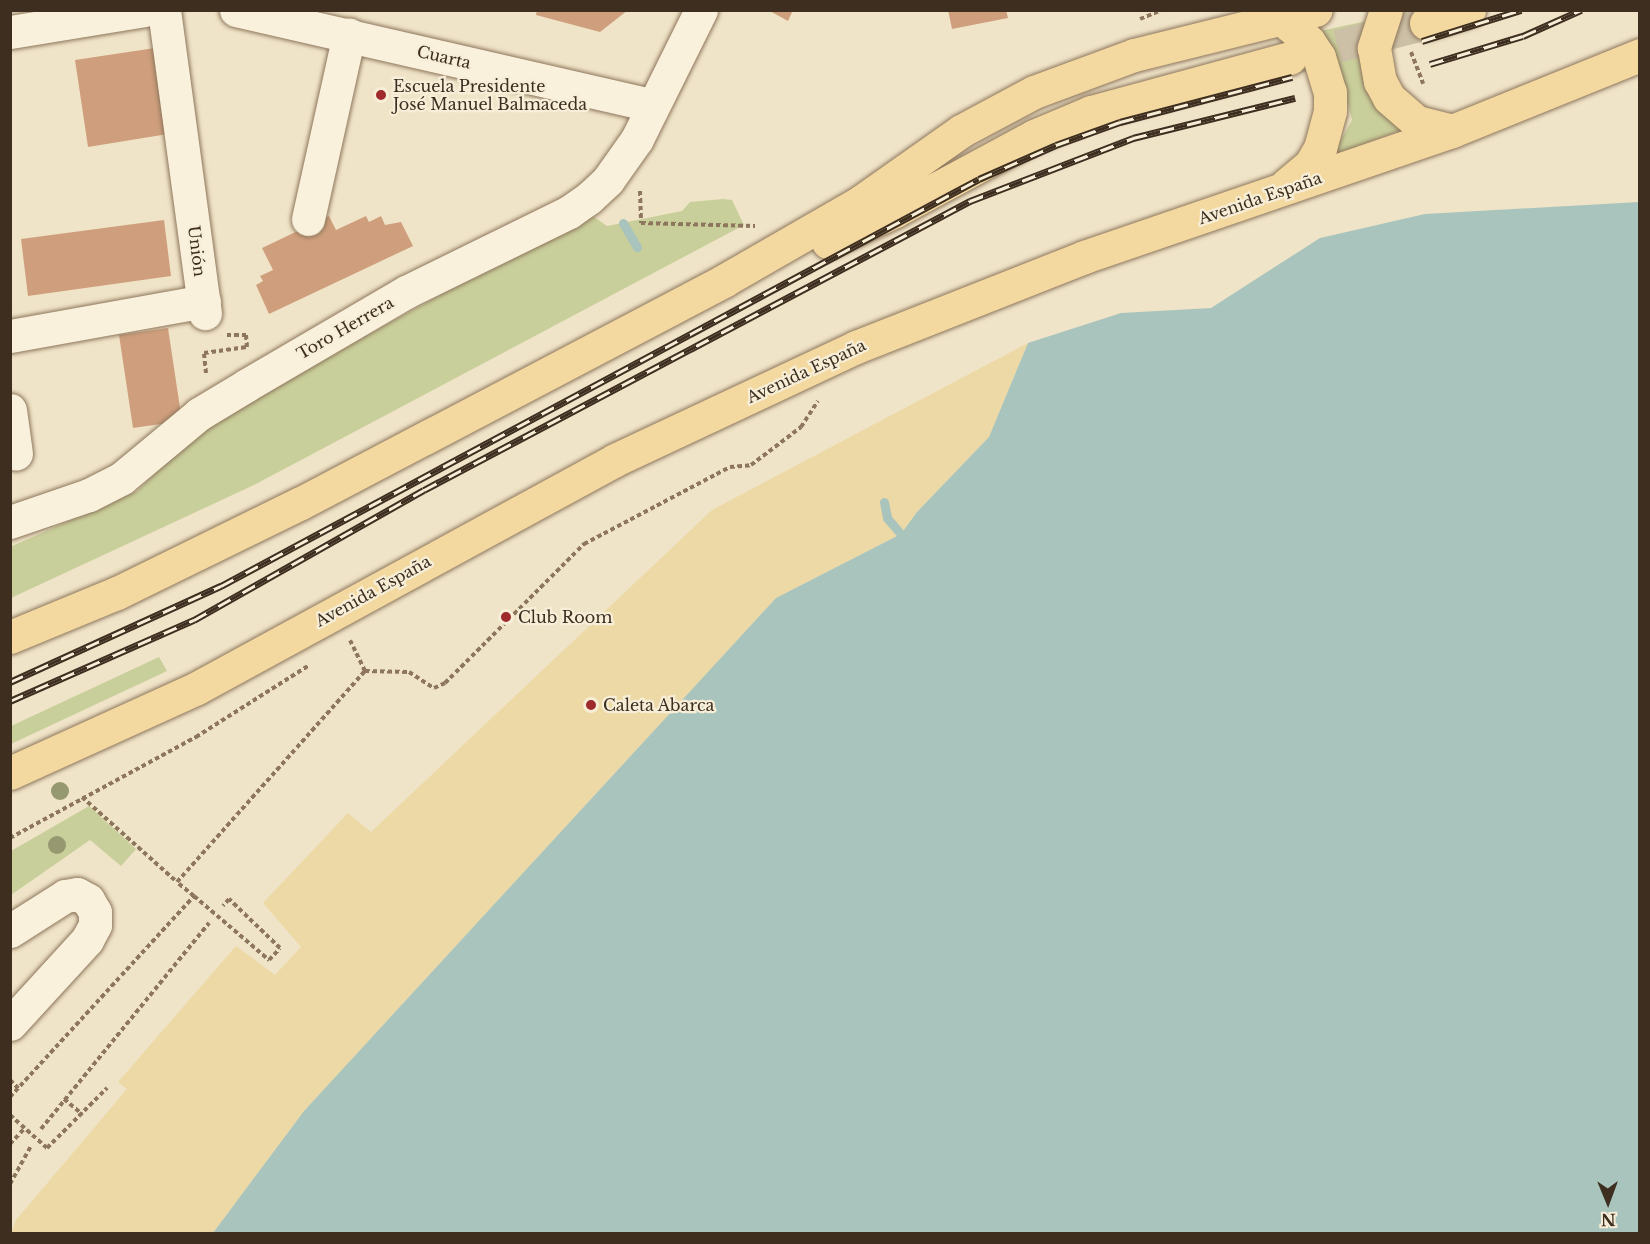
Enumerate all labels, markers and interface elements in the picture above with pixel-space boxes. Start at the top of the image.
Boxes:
street label: Cuarta [415,41,473,73]
place label: Escuela Presidente José Manuel Balmaceda [393,76,587,114]
marker: Escuela Presidente José Manuel Balmaceda [374,88,388,102]
street label: Avenida España [1196,168,1324,228]
street label: Unión [184,224,210,278]
street label: Toro Herrera [293,293,397,363]
street label: Avenida España [743,335,869,407]
street label: Avenida España [312,551,434,631]
place label: Club Room [518,607,612,627]
marker: Club Room [499,610,513,624]
place label: Caleta Abarca [603,695,715,715]
marker: Caleta Abarca [584,698,598,712]
north arrow [1578,1172,1638,1232]
text: N [1601,1210,1616,1230]

